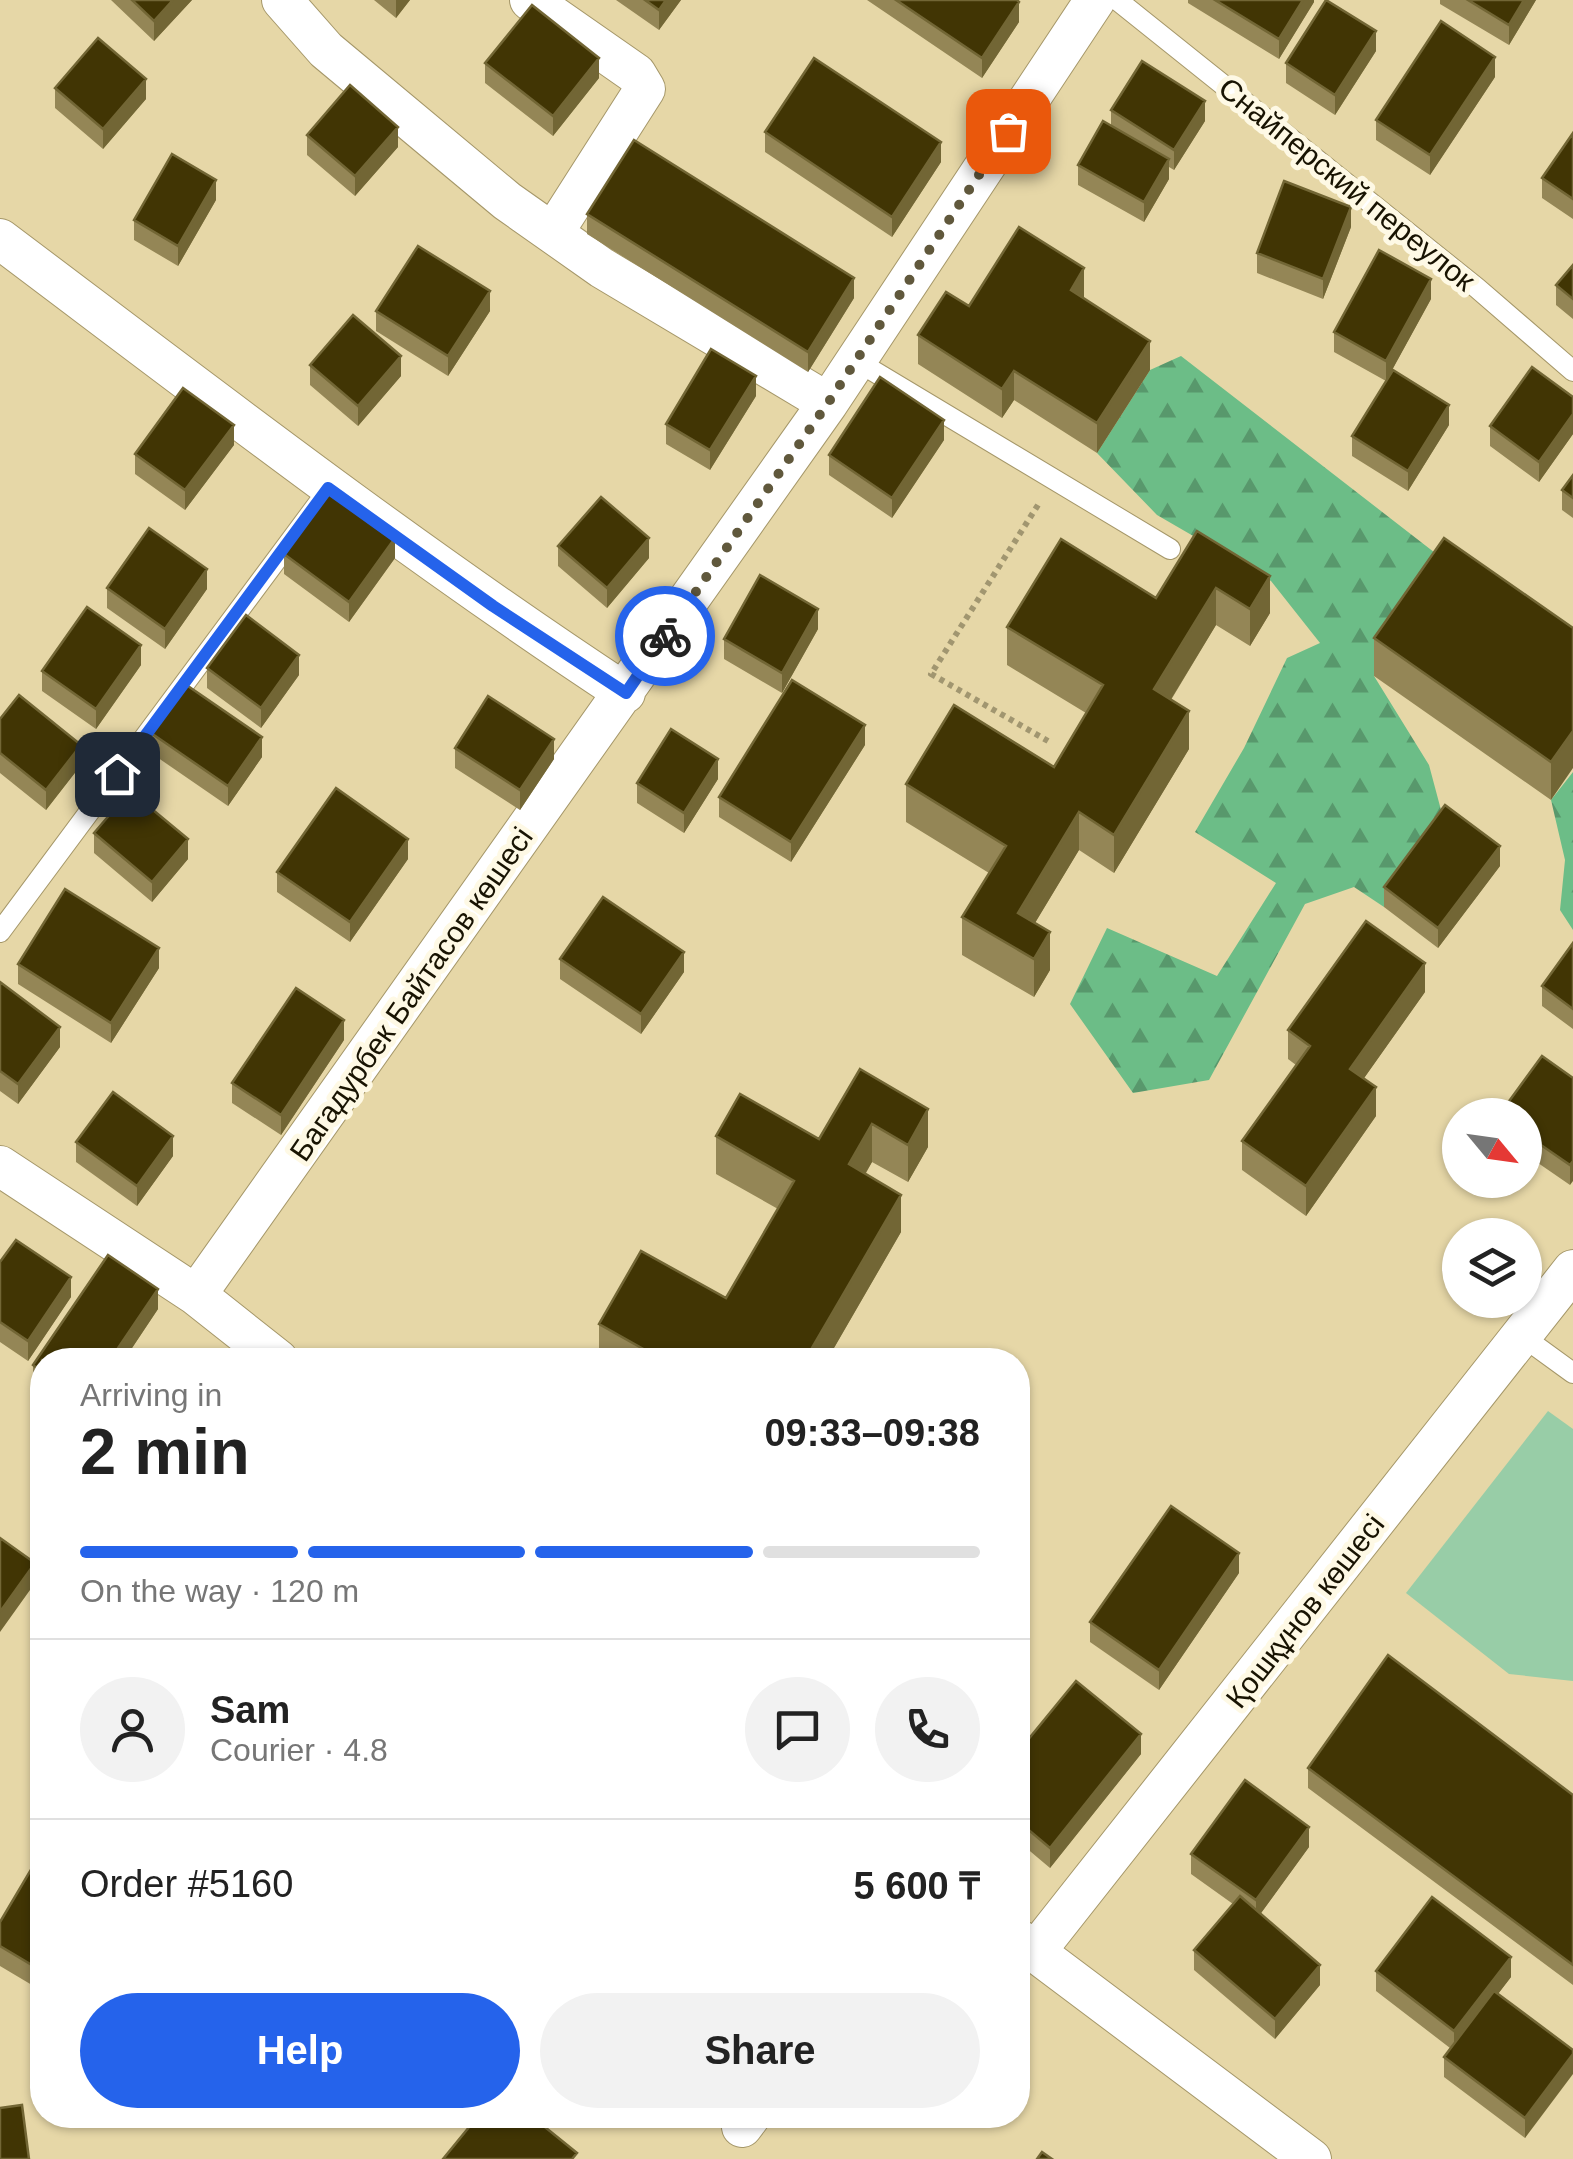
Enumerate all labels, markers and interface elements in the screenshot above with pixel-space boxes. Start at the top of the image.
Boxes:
street label: Снайперский переулок [1213,71,1482,298]
pin [966,89,1051,174]
icon: bag [981,104,1036,159]
courier [615,586,715,686]
icon: bike [638,609,693,664]
pin [75,732,160,817]
icon: home [90,747,145,802]
street label: Багадурбек Байтасов көшесі [283,821,539,1167]
north arrow [1442,1098,1542,1198]
map controls [1442,1098,1542,1318]
button: layers [1442,1218,1542,1318]
text: Arriving in [80,1377,222,1413]
text: 09:33–09:38 [764,1412,980,1454]
text: 2 min [80,1415,250,1488]
street label: Қошқұнов көшесі [1219,1508,1391,1714]
text: On the way · 120 m [80,1573,359,1609]
button: person [80,1677,185,1782]
button: chat [745,1677,850,1782]
button: phone [875,1677,980,1782]
text: Sam [210,1689,290,1731]
text: Courier · 4.8 [210,1732,388,1768]
text: Order #5160 [80,1863,293,1905]
text: 5 600 ₸ [854,1865,980,1907]
button: Help [80,1993,520,2108]
button: Share [540,1993,980,2108]

